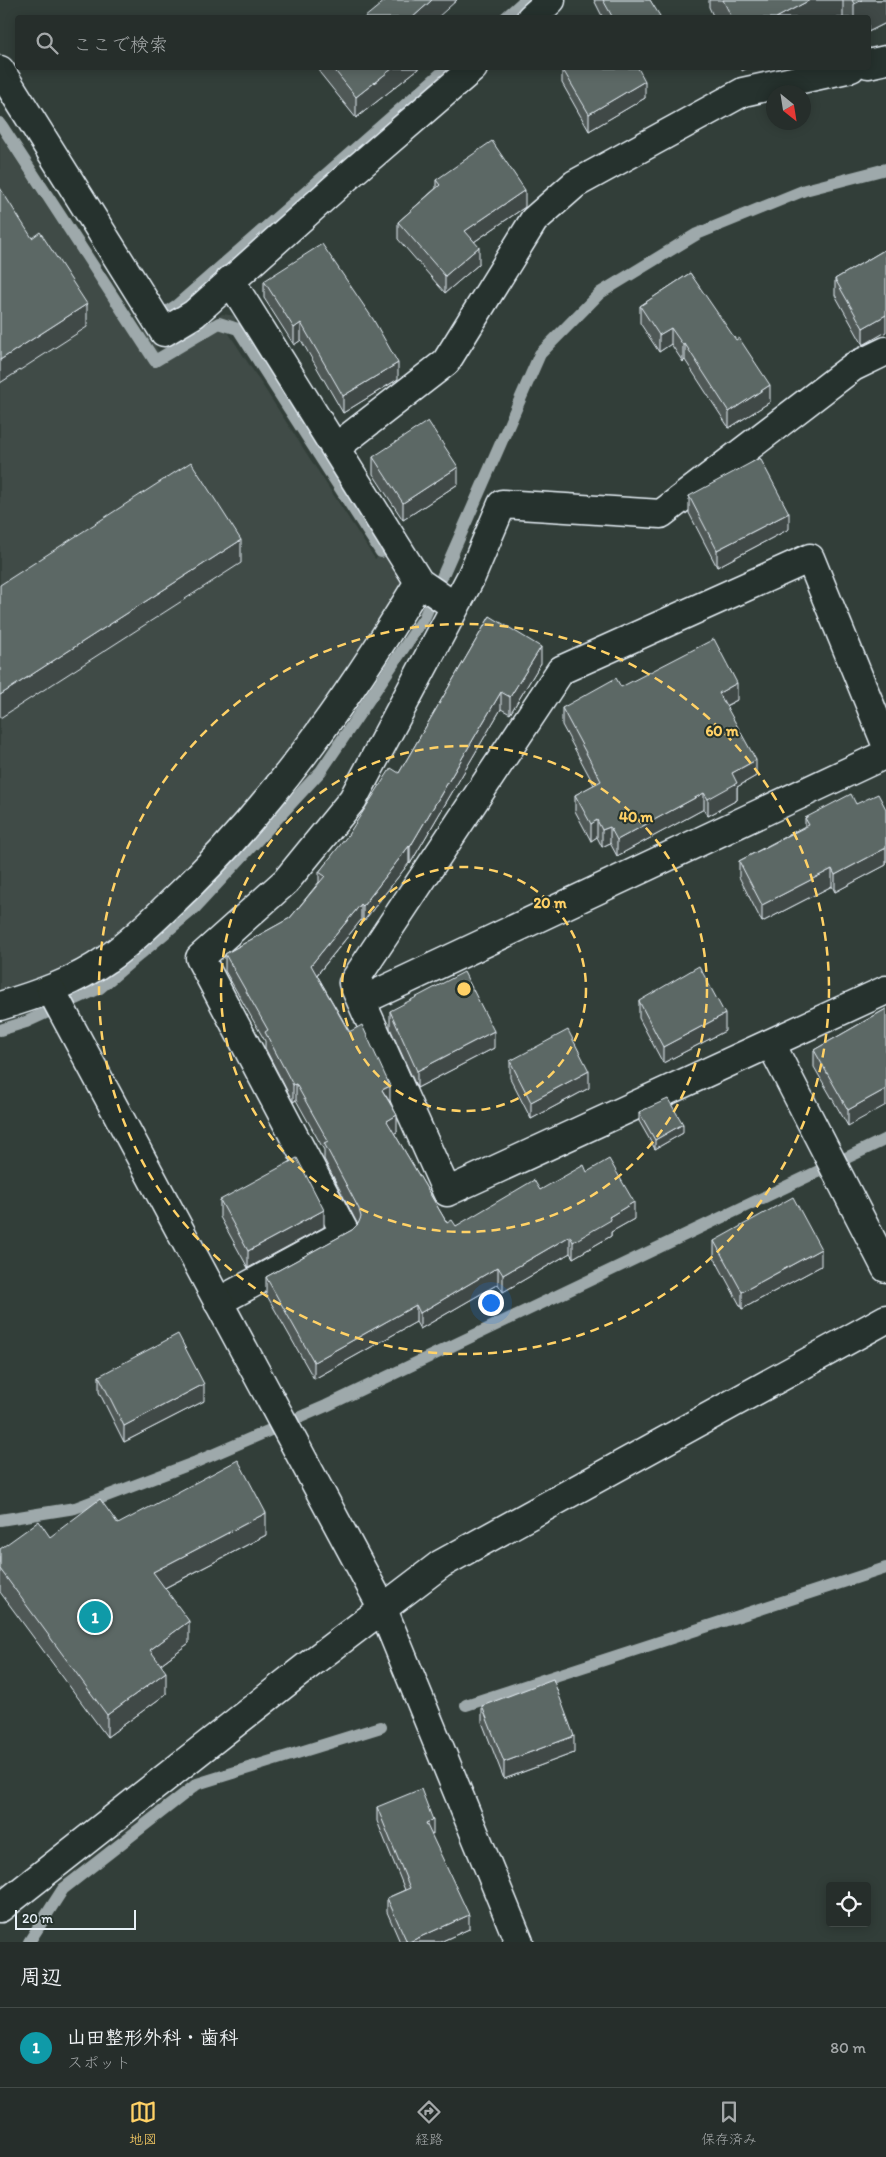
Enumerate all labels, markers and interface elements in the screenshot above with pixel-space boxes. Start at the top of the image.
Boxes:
search box [15,15,871,70]
icon: search [33,29,61,57]
text: ここで検索 [73,33,168,56]
north arrow [766,85,811,130]
text: 60 m [705,722,739,740]
text: 40 m [619,808,654,826]
text: 20 m [533,894,567,912]
centre of rings [455,980,473,998]
your location [478,1290,504,1316]
pin: 1 [79,1598,111,1636]
map controls [826,1882,871,1927]
button: locate [826,1882,871,1927]
scale bar [15,1907,136,1930]
text: 20 m [22,1910,53,1927]
text: 周辺 [20,1964,62,1989]
text: 山田整形外科・歯科 [67,2026,238,2049]
text: 1 [32,2038,40,2057]
text: 80 m [830,2038,866,2057]
text: スポット [67,2053,131,2072]
tab: 地図 [129,2098,157,2148]
tab: 経路 [415,2098,443,2148]
tab: 保存済み [701,2098,757,2148]

